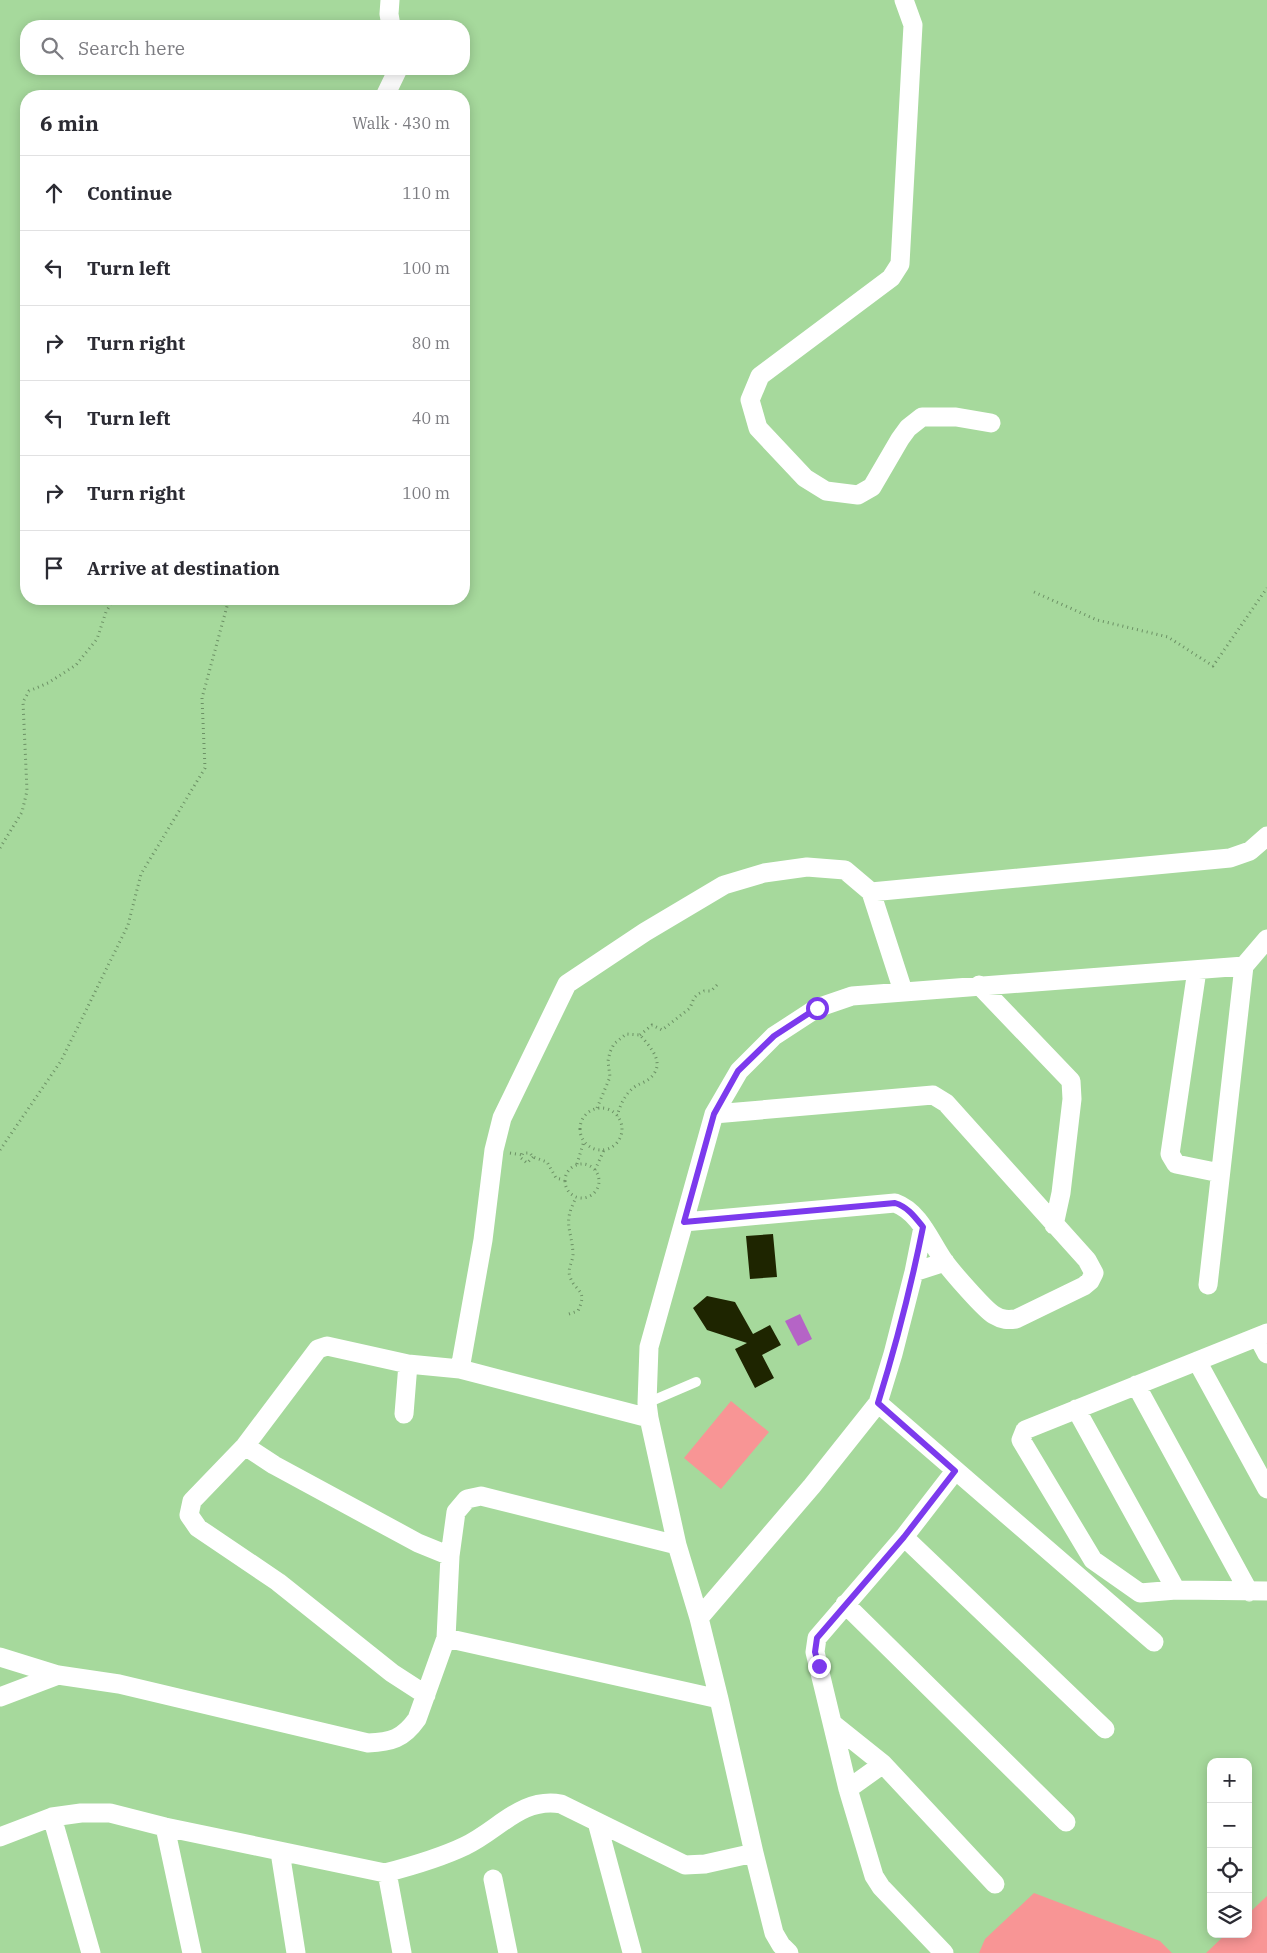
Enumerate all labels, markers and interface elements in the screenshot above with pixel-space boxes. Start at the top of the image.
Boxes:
search box [20,20,470,75]
icon: search [38,34,66,62]
text: Search here [78,36,185,60]
text: 6 min [40,109,99,137]
text: Walk · 430 m [352,113,450,133]
icon: ahead [40,179,68,207]
text: Continue [87,181,172,205]
text: 110 m [402,183,450,203]
icon: left [40,254,68,282]
text: Turn left [87,256,170,280]
text: 100 m [402,258,450,278]
icon: right [40,329,68,357]
text: Turn right [87,331,185,355]
text: 80 m [412,333,450,353]
icon: left [40,404,68,432]
text: Turn left [87,406,170,430]
text: 40 m [412,408,450,428]
icon: right [40,479,68,507]
text: Turn right [87,481,185,505]
text: 100 m [402,483,450,503]
icon: arrive [40,554,68,582]
text: Arrive at destination [87,556,280,580]
route start [806,997,829,1020]
route end [808,1655,831,1678]
map controls [1207,1758,1252,1938]
button: + [1207,1758,1252,1803]
button: − [1207,1803,1252,1848]
button: locate [1207,1848,1252,1893]
button: layers [1207,1893,1252,1938]

